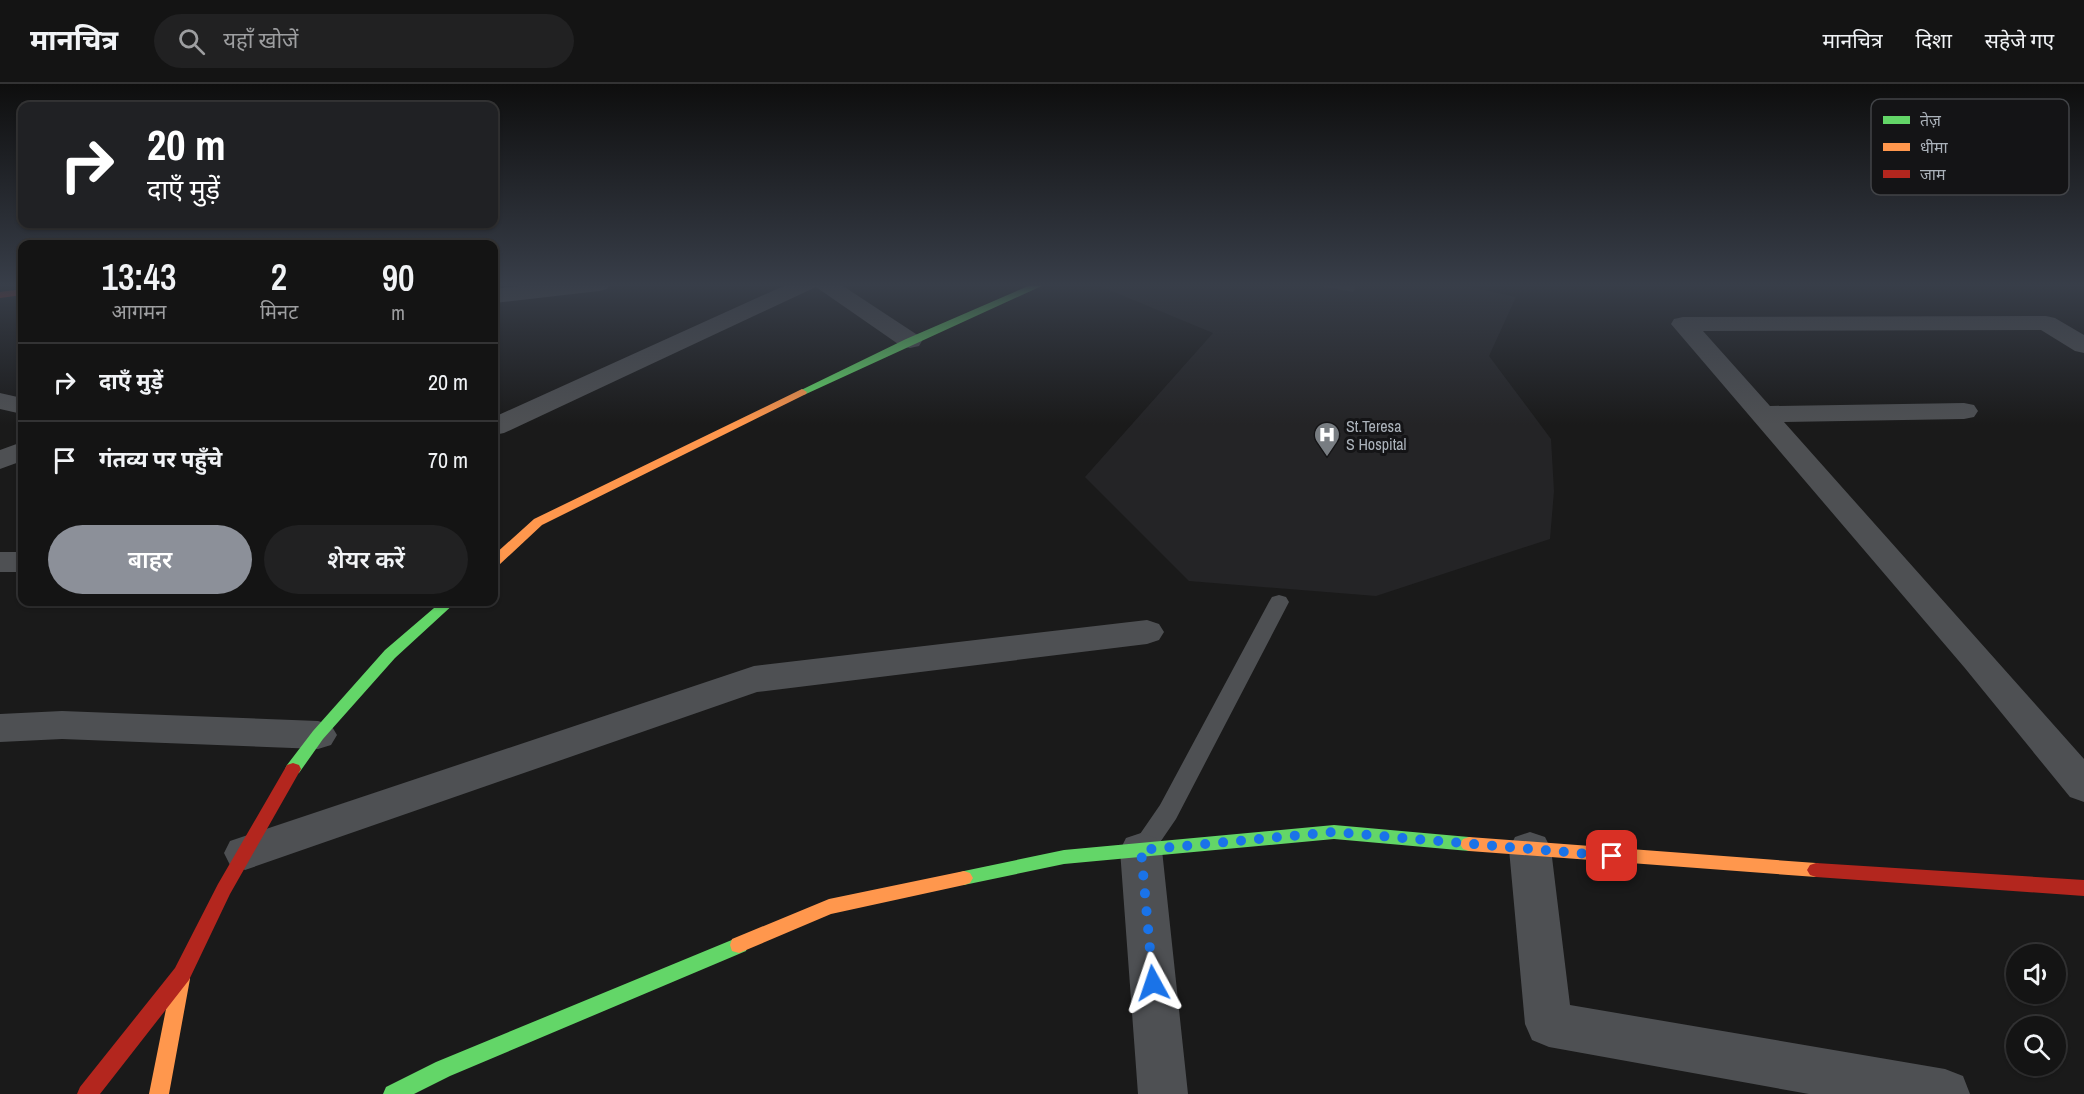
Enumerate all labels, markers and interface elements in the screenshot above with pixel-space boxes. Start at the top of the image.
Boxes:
search box [154,14,574,68]
text: मानचित्र [30,21,118,59]
icon: search [175,25,208,58]
text: यहाँ खोजें [223,25,298,55]
text: मानचित्र [1823,26,1883,55]
text: दिशा [1916,26,1952,55]
text: सहेजे गए [1985,26,2054,55]
legend [1871,99,2069,195]
text: तेज़ [1920,109,1942,131]
text: 20 m [147,117,226,173]
icon: right [48,126,126,204]
text: धीमा [1920,136,1949,158]
text: जाम [1920,163,1946,185]
text: दाएँ मुड़ें [147,171,220,207]
text: 13:43 [101,253,176,301]
text: 2 [271,253,287,301]
text: 90 [382,254,415,302]
text: आगमन [112,298,166,325]
text: मिनट [260,298,298,325]
text: m [391,299,405,326]
icon: right [48,366,81,399]
text: दाएँ मुड़ें [99,366,163,396]
text: 20 m [428,367,468,397]
place label: St.Teresa S Hospital [1346,415,1407,455]
hospital icon: St.Teresa S Hospital [1312,420,1342,458]
icon: arrive [48,444,81,477]
text: गंतव्य पर पहुँचे [99,444,222,474]
text: 70 m [428,445,468,475]
button: बाहर [48,525,252,594]
button: शेयर करें [264,525,468,594]
pin [1586,830,1637,881]
icon: arrive [1595,839,1628,872]
map controls [2006,944,2066,1076]
button: sound [2006,944,2066,1004]
position arrow [1121,951,1185,1015]
button: search [2006,1016,2066,1076]

